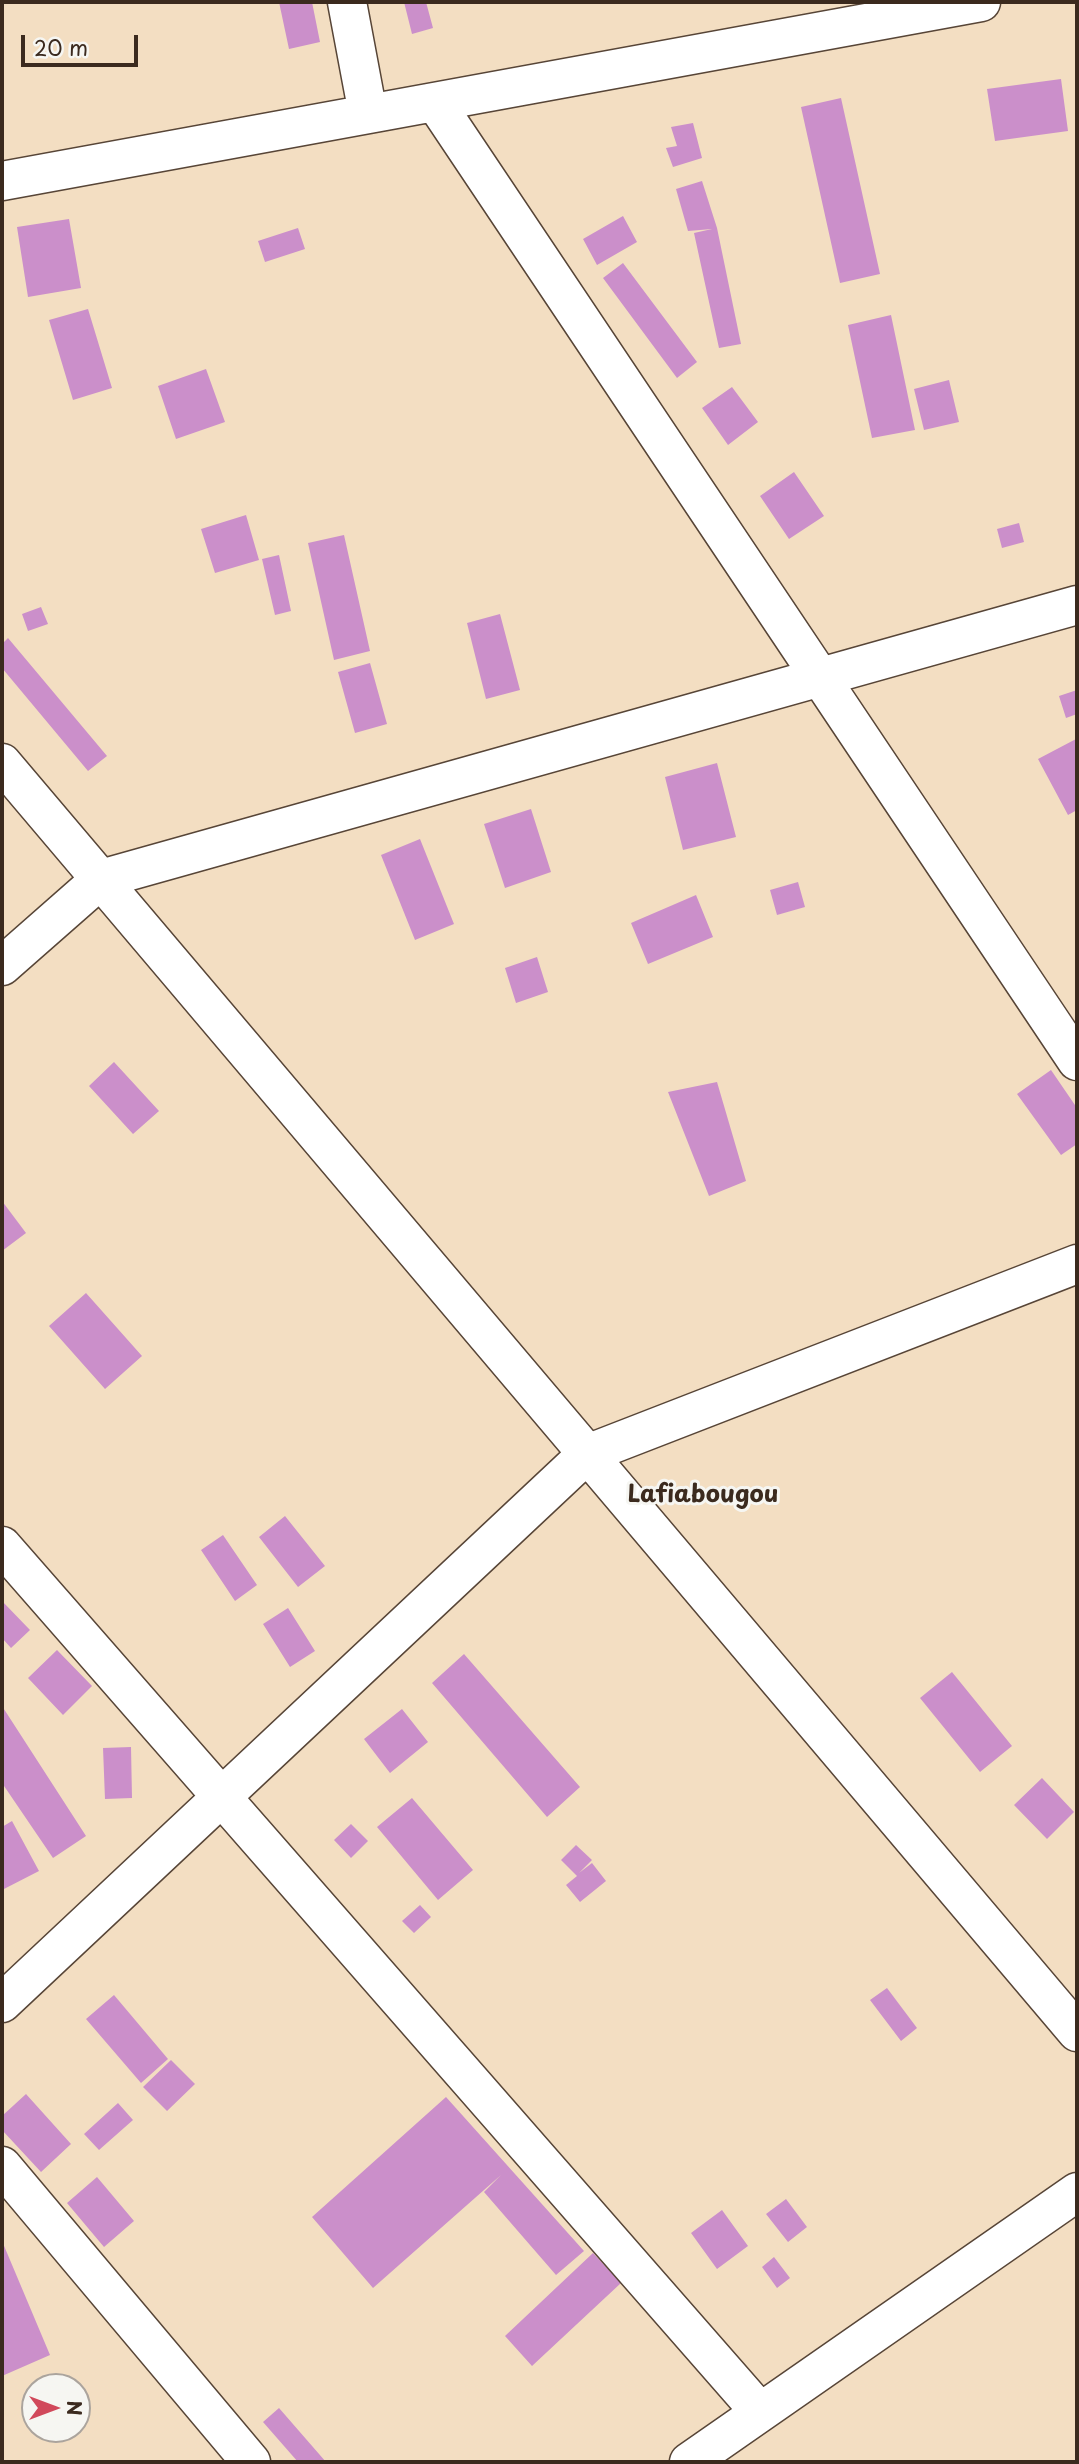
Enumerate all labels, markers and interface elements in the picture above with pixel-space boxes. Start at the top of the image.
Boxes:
scale bar [24,21,142,65]
text: 20 m [34,31,88,63]
district label: Lafiabougou [627,1481,779,1509]
north arrow [21,2373,91,2443]
text: N [61,2400,89,2416]

